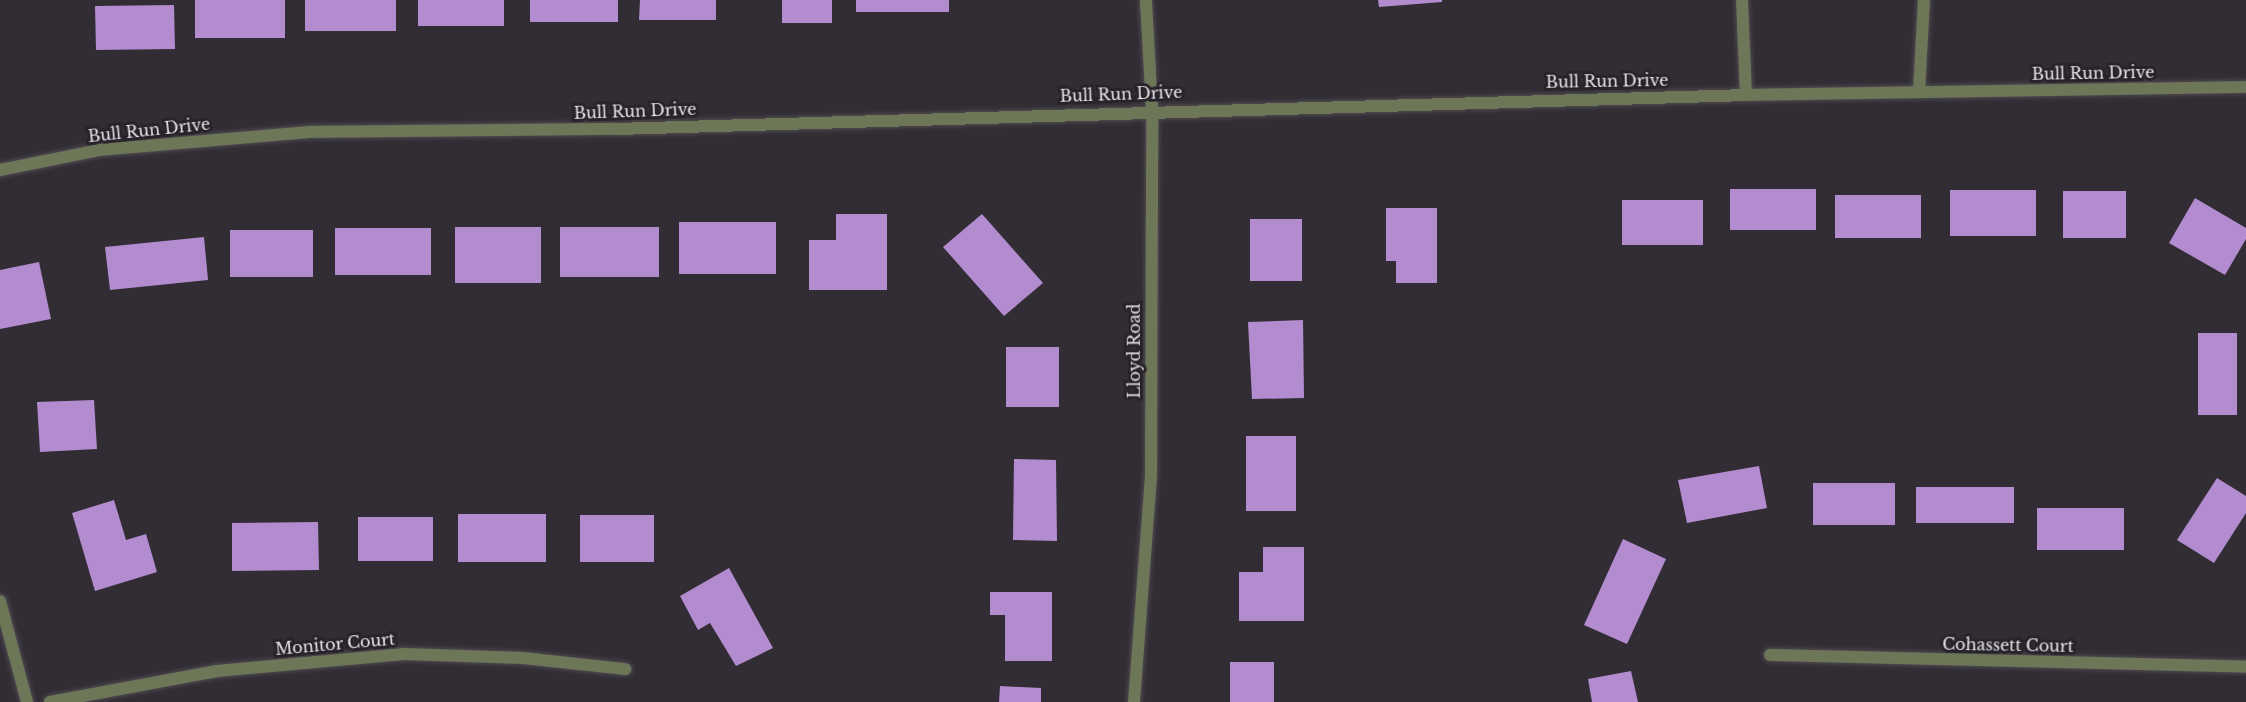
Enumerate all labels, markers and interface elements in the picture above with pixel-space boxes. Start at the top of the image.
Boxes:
street label: Bull Run Drive [2032,62,2154,84]
street label: Bull Run Drive [1546,70,1668,92]
street label: Bull Run Drive [1059,82,1183,106]
street label: Bull Run Drive [573,99,697,123]
street label: Bull Run Drive [87,114,211,146]
street label: Lloyd Road [1124,304,1144,398]
street label: Monitor Court [274,629,396,659]
street label: Cohassett Court [1942,634,2074,656]

